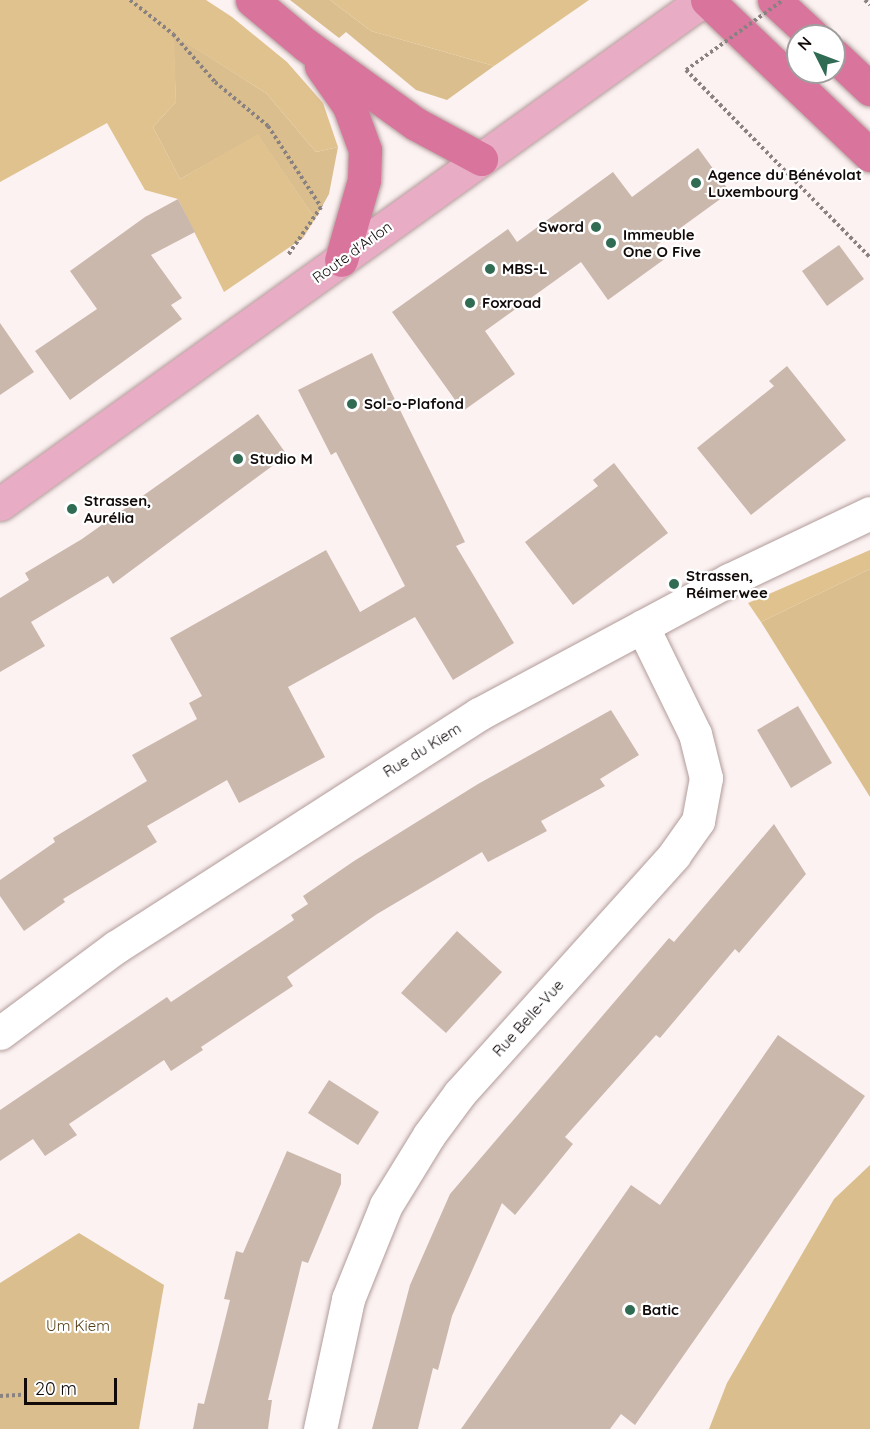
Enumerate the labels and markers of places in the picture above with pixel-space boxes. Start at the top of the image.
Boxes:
place label: Agence du Bénévolat Luxembourg [708,165,862,200]
marker: Agence du Bénévolat Luxembourg [689,176,703,190]
place label: Sword [539,218,584,236]
marker: Sword [589,220,603,234]
place label: Immeuble One O Five [623,225,701,260]
marker: Immeuble One O Five [604,236,618,250]
place label: MBS-L [502,260,547,278]
marker: MBS-L [483,262,497,276]
place label: Foxroad [482,294,541,312]
marker: Foxroad [463,296,477,310]
place label: Sol-o-Plafond [364,395,464,413]
marker: Sol-o-Plafond [345,397,359,411]
place label: Studio M [250,450,313,468]
marker: Studio M [231,452,245,466]
place label: Strassen, Aurélia [84,491,151,526]
marker: Strassen, Aurélia [65,502,79,516]
place label: Strassen, Réimerwee [686,566,768,601]
marker: Strassen, Réimerwee [667,577,681,591]
place label: Batic [642,1301,679,1319]
marker: Batic [623,1303,637,1317]

